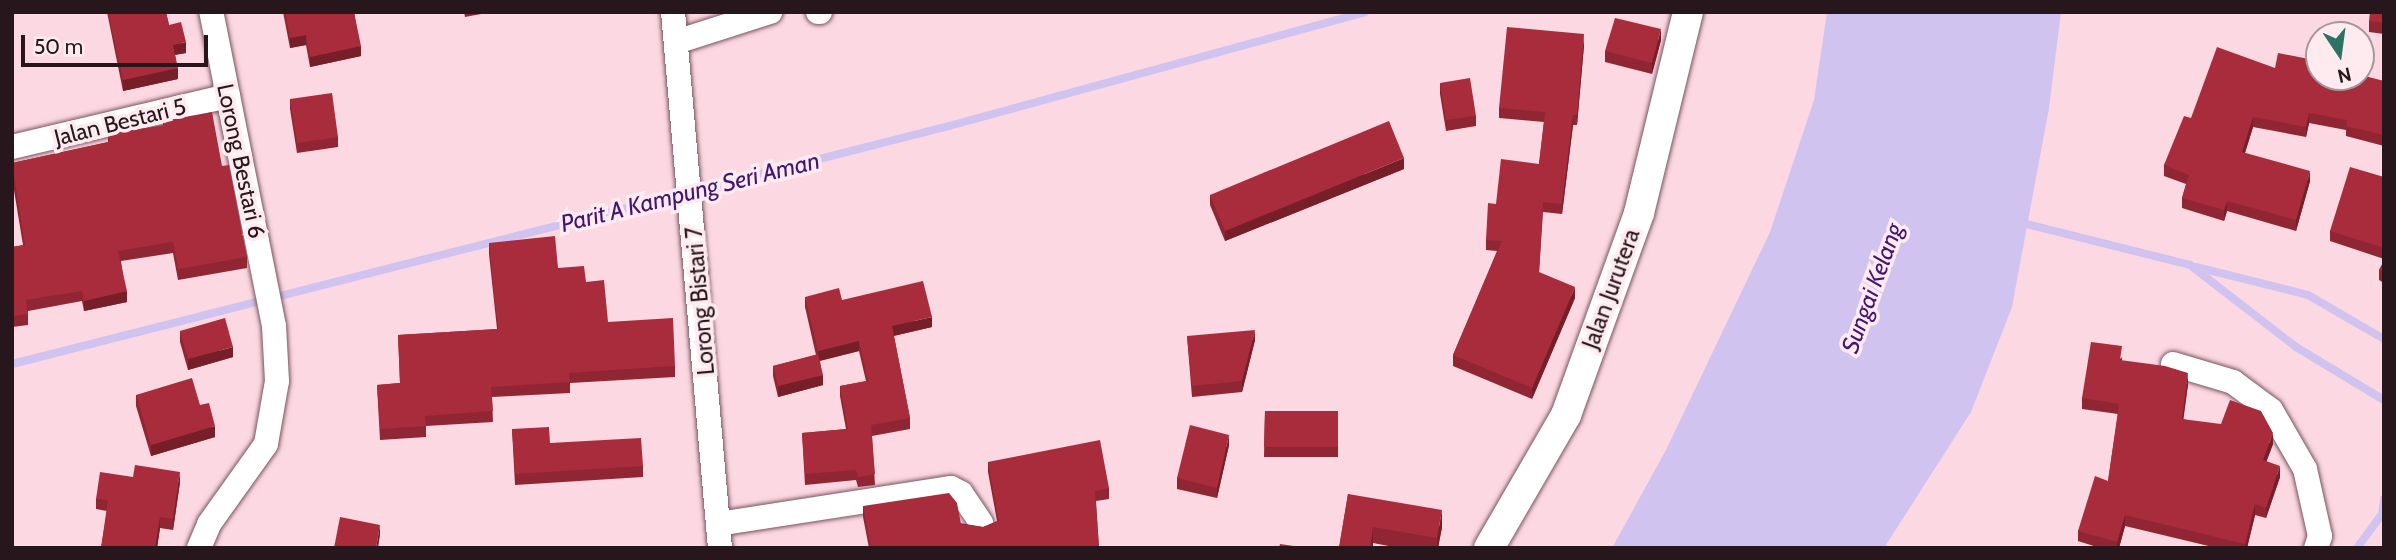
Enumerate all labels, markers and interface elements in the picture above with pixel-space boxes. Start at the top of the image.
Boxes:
scale bar [24,21,212,65]
north arrow [2305,21,2375,91]
text: 50 m [34,34,83,59]
text: N [2335,62,2354,88]
street label: Lorong Bestari 6 [211,81,271,241]
street label: Jalan Bestari 5 [51,92,189,152]
water label: Parit A Kampung Seri Aman [557,146,823,238]
water label: Sungai Kelang [1835,219,1909,357]
street label: Jalan Jurutera [1577,225,1645,353]
street label: Lorong Bistari 7 [680,226,720,376]

